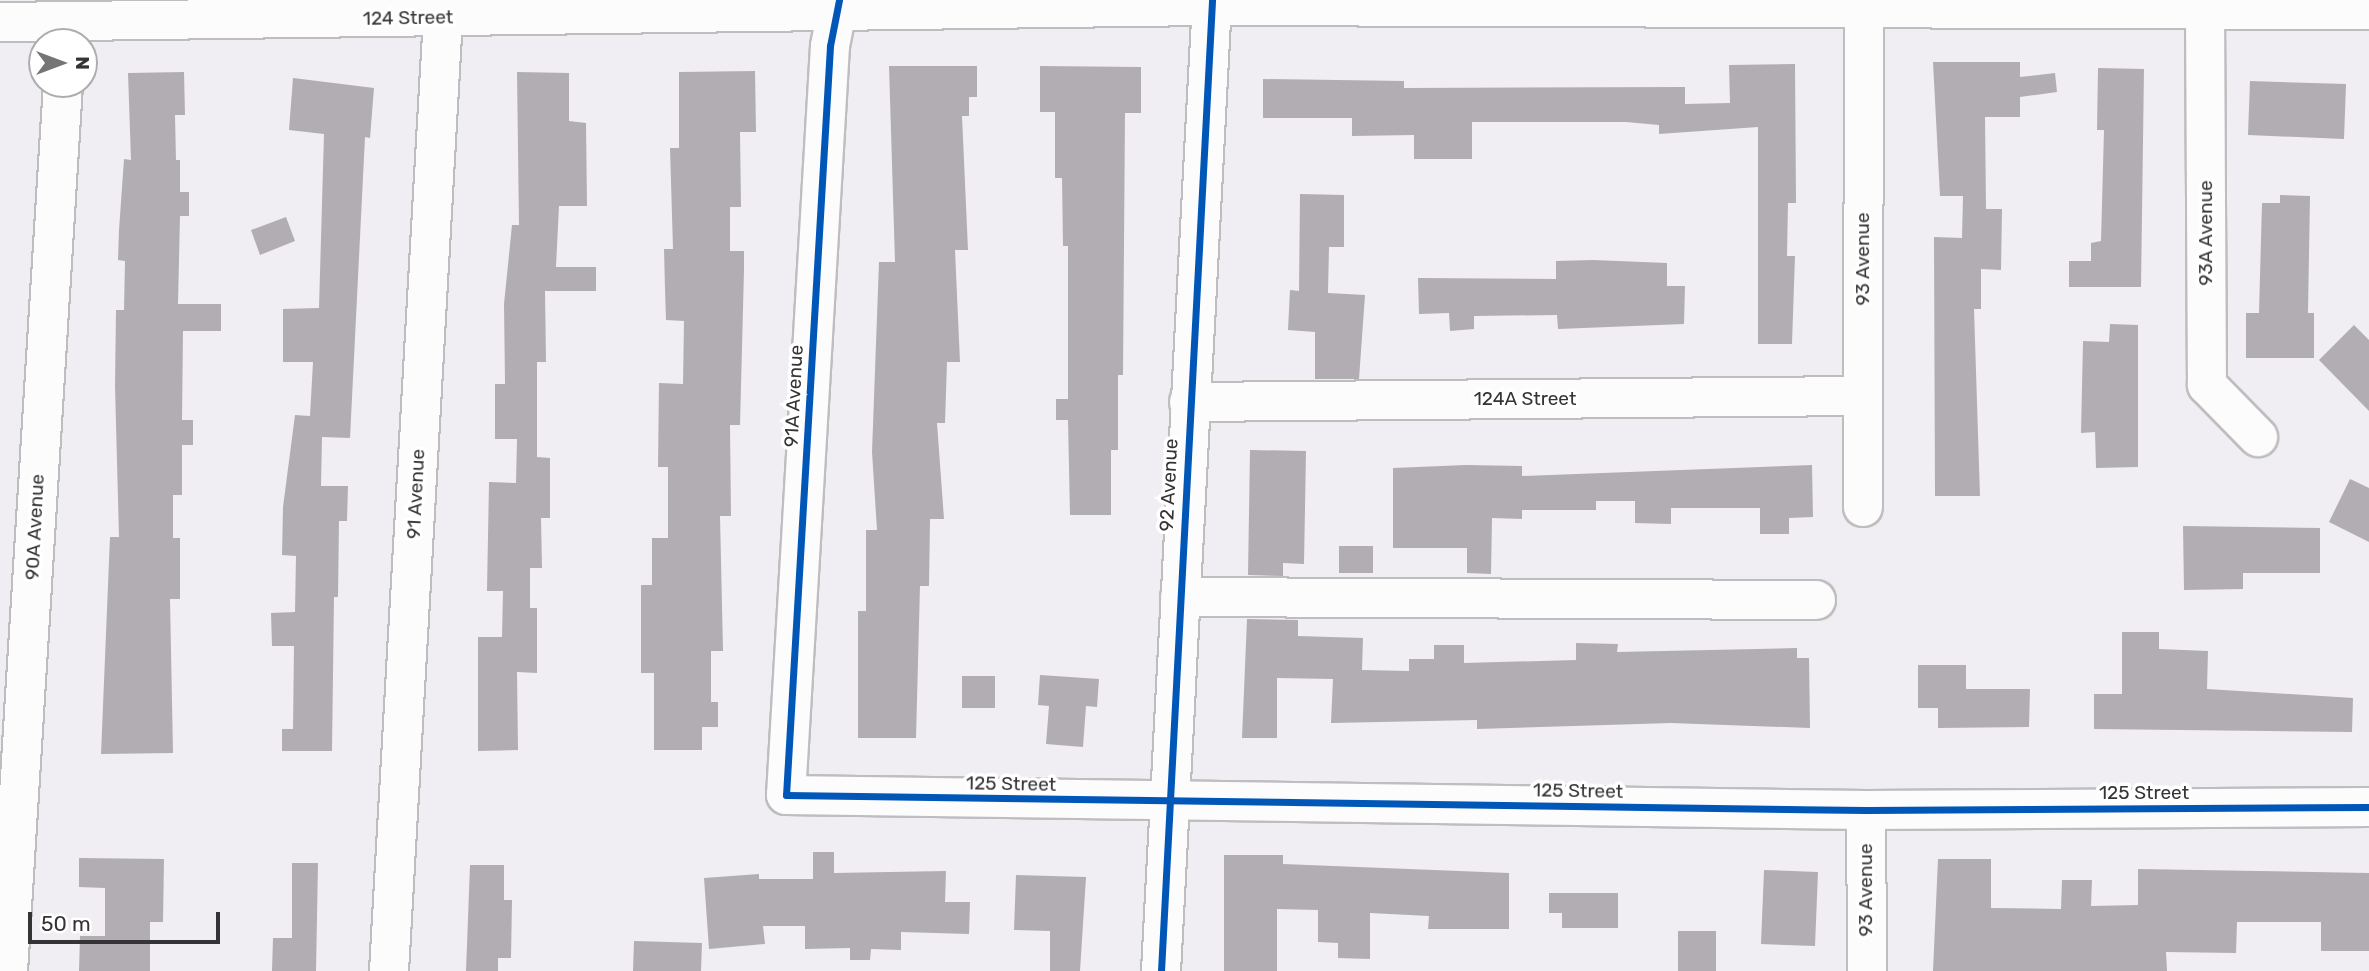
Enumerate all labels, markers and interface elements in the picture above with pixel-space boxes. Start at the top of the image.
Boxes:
street label: 124 Street [363,6,453,30]
north arrow [28,28,98,98]
text: N [71,56,94,70]
street label: 93A Avenue [2195,180,2217,286]
street label: 93 Avenue [1852,212,1874,306]
street label: 91A Avenue [780,344,808,448]
street label: 124A Street [1473,388,1577,410]
street label: 92 Avenue [1155,438,1183,532]
street label: 91 Avenue [402,448,430,540]
street label: 90A Avenue [21,473,49,581]
street label: 125 Street [966,772,1056,796]
street label: 125 Street [1533,779,1623,803]
street label: 125 Street [2099,782,2189,804]
street label: 93 Avenue [1855,843,1877,937]
scale bar [32,898,224,942]
text: 50 m [41,911,91,936]

